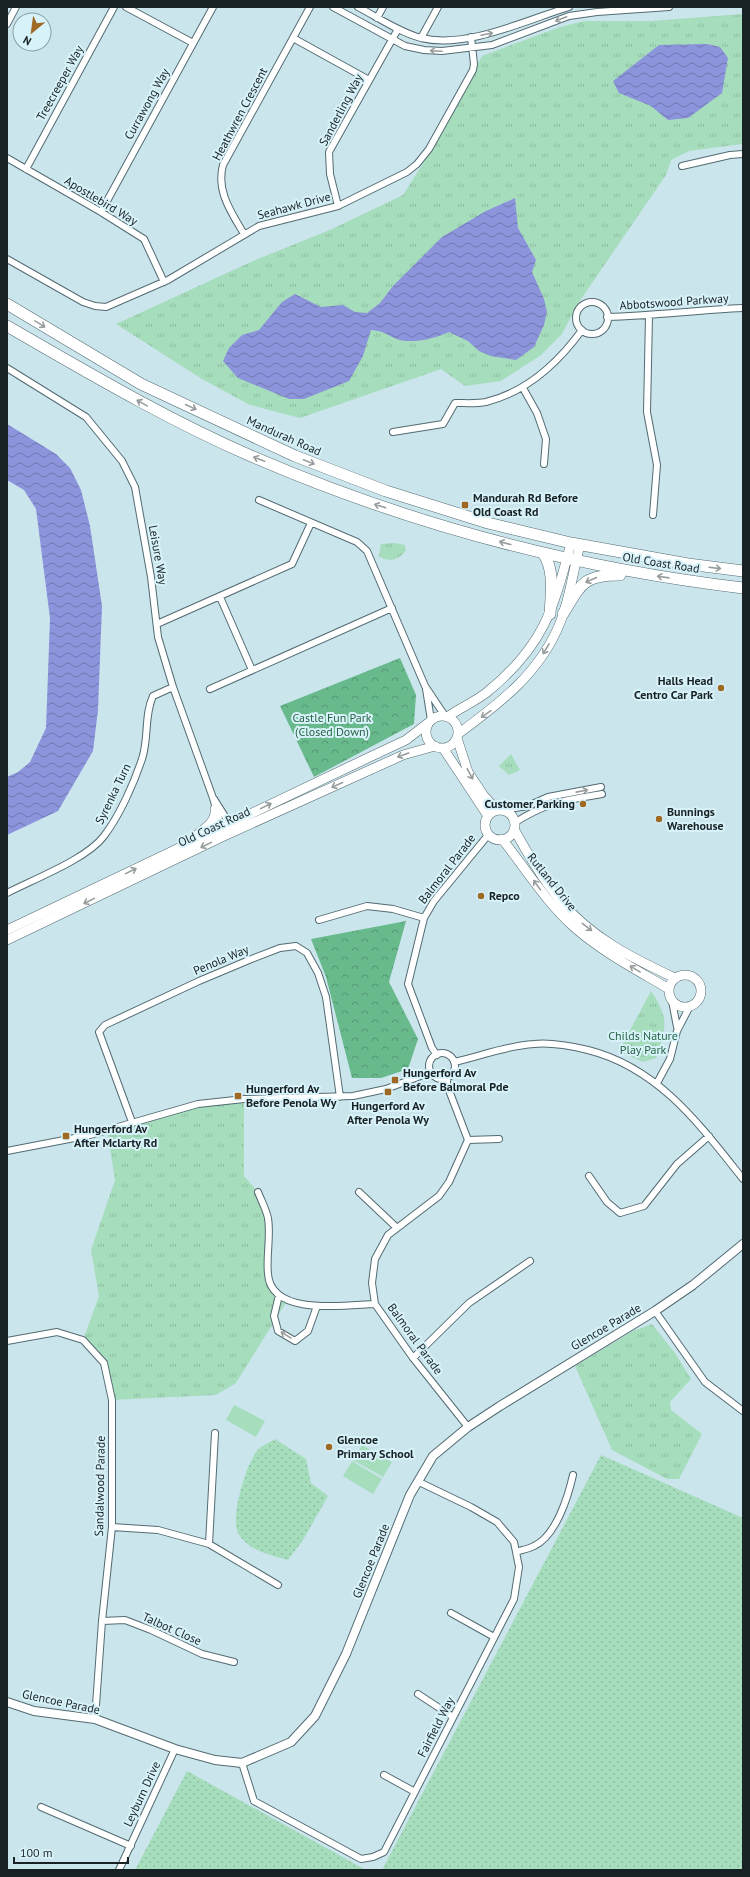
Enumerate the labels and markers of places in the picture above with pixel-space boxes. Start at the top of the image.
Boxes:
place label: Mandurah Rd Before Old Coast Rd [473,490,578,519]
marker: Mandurah Rd Before Old Coast Rd [460,500,470,510]
place label: Halls Head Centro Car Park [634,673,713,702]
marker: Halls Head Centro Car Park [716,683,726,693]
place label: Customer Parking [485,796,575,811]
marker: Customer Parking [578,799,588,809]
place label: Bunnings Warehouse [667,804,724,833]
marker: Bunnings Warehouse [654,814,664,824]
place label: Repco [489,888,520,903]
marker: Repco [476,891,486,901]
place label: Hungerford Av Before Balmoral Pde [403,1065,509,1094]
marker: Hungerford Av Before Balmoral Pde [390,1075,400,1085]
place label: Hungerford Av Before Penola Wy [246,1081,337,1110]
marker: Hungerford Av After Penola Wy [383,1087,393,1097]
marker: Hungerford Av Before Penola Wy [233,1091,243,1101]
place label: Hungerford Av After Penola Wy [347,1098,429,1127]
place label: Hungerford Av After Mclarty Rd [74,1121,157,1150]
marker: Hungerford Av After Mclarty Rd [61,1131,71,1141]
place label: Glencoe Primary School [337,1432,414,1461]
marker: Glencoe Primary School [324,1442,334,1452]

